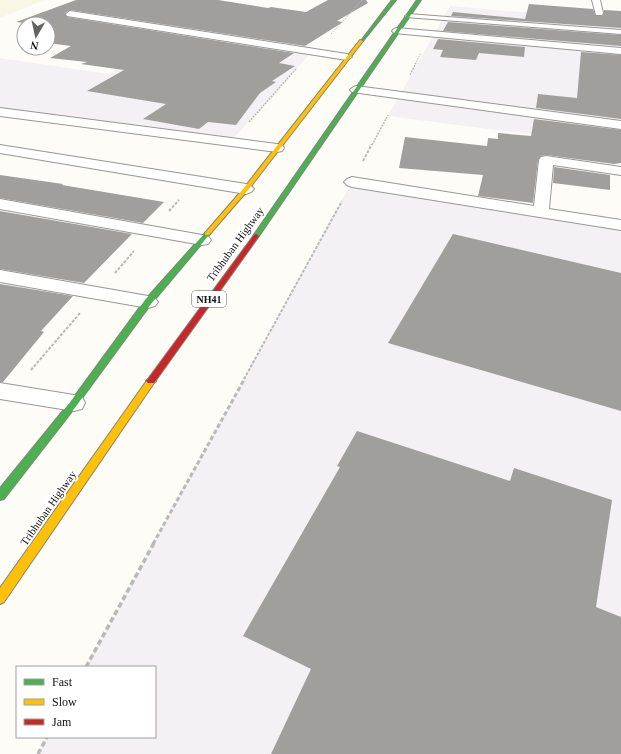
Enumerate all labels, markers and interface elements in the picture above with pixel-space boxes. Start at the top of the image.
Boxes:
north arrow [16,16,56,56]
text: N [30,39,39,52]
street label: Tribhuban Highway [204,204,266,283]
road number: NH41 [192,291,226,307]
street label: Tribhuban Highway [18,468,79,548]
legend [16,666,156,738]
text: Fast [52,675,73,689]
text: Slow [52,695,77,709]
text: Jam [52,715,72,729]

